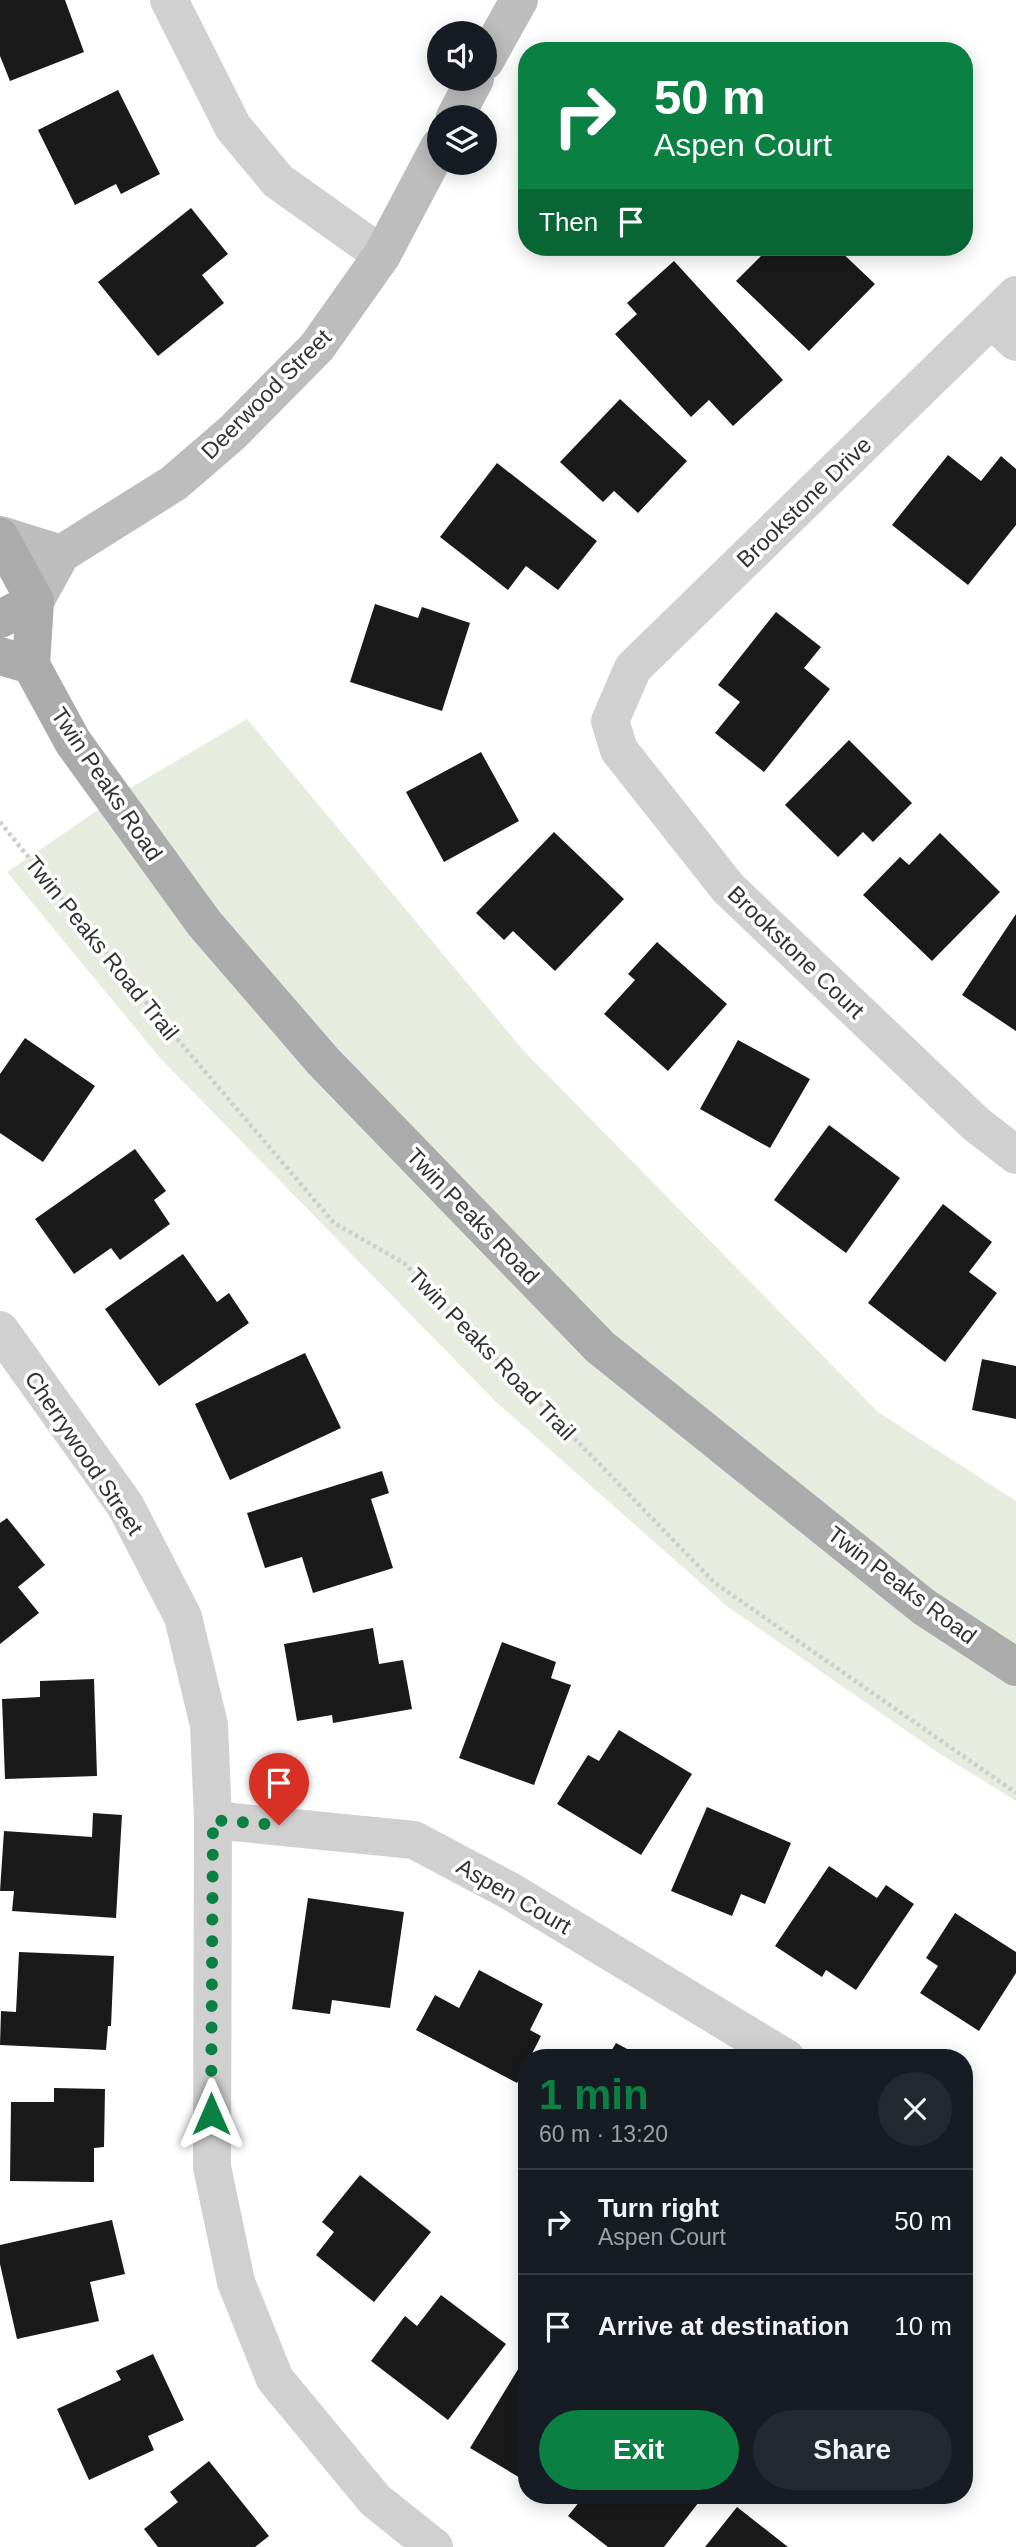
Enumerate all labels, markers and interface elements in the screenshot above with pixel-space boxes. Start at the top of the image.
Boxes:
map controls [427,21,497,175]
button: sound [427,21,497,91]
icon: right [539,70,630,161]
text: 50 m [654,70,766,124]
button: layers [427,105,497,175]
text: Aspen Court [654,127,832,163]
icon: arrive [612,203,650,241]
text: Then [539,207,598,237]
street label: Deerwood Street [196,323,337,464]
street label: Brookstone Drive [732,431,876,573]
street label: Twin Peaks Road [46,703,168,865]
street label: Twin Peaks Road Trail [20,851,184,1045]
street label: Brookstone Court [723,880,870,1024]
street label: Twin Peaks Road [401,1143,545,1289]
street label: Twin Peaks Road Trail [403,1263,581,1445]
street label: Cherrywood Street [20,1366,149,1540]
street label: Twin Peaks Road [823,1521,981,1649]
pin [249,1753,309,1825]
icon: arrive [260,1764,298,1802]
street label: Aspen Court [452,1853,576,1940]
text: 1 min [539,2071,649,2118]
button: close [878,2072,952,2146]
position arrow [174,2077,248,2151]
text: 60 m · 13:20 [539,2121,668,2147]
text: Turn right [598,2193,719,2223]
icon: right [539,2203,577,2241]
text: 50 m [894,2206,952,2236]
text: Aspen Court [598,2224,726,2250]
icon: arrive [539,2308,577,2346]
text: Arrive at destination [598,2311,849,2341]
text: 10 m [894,2311,952,2341]
button: Exit [539,2410,739,2490]
button: Share [753,2410,952,2490]

